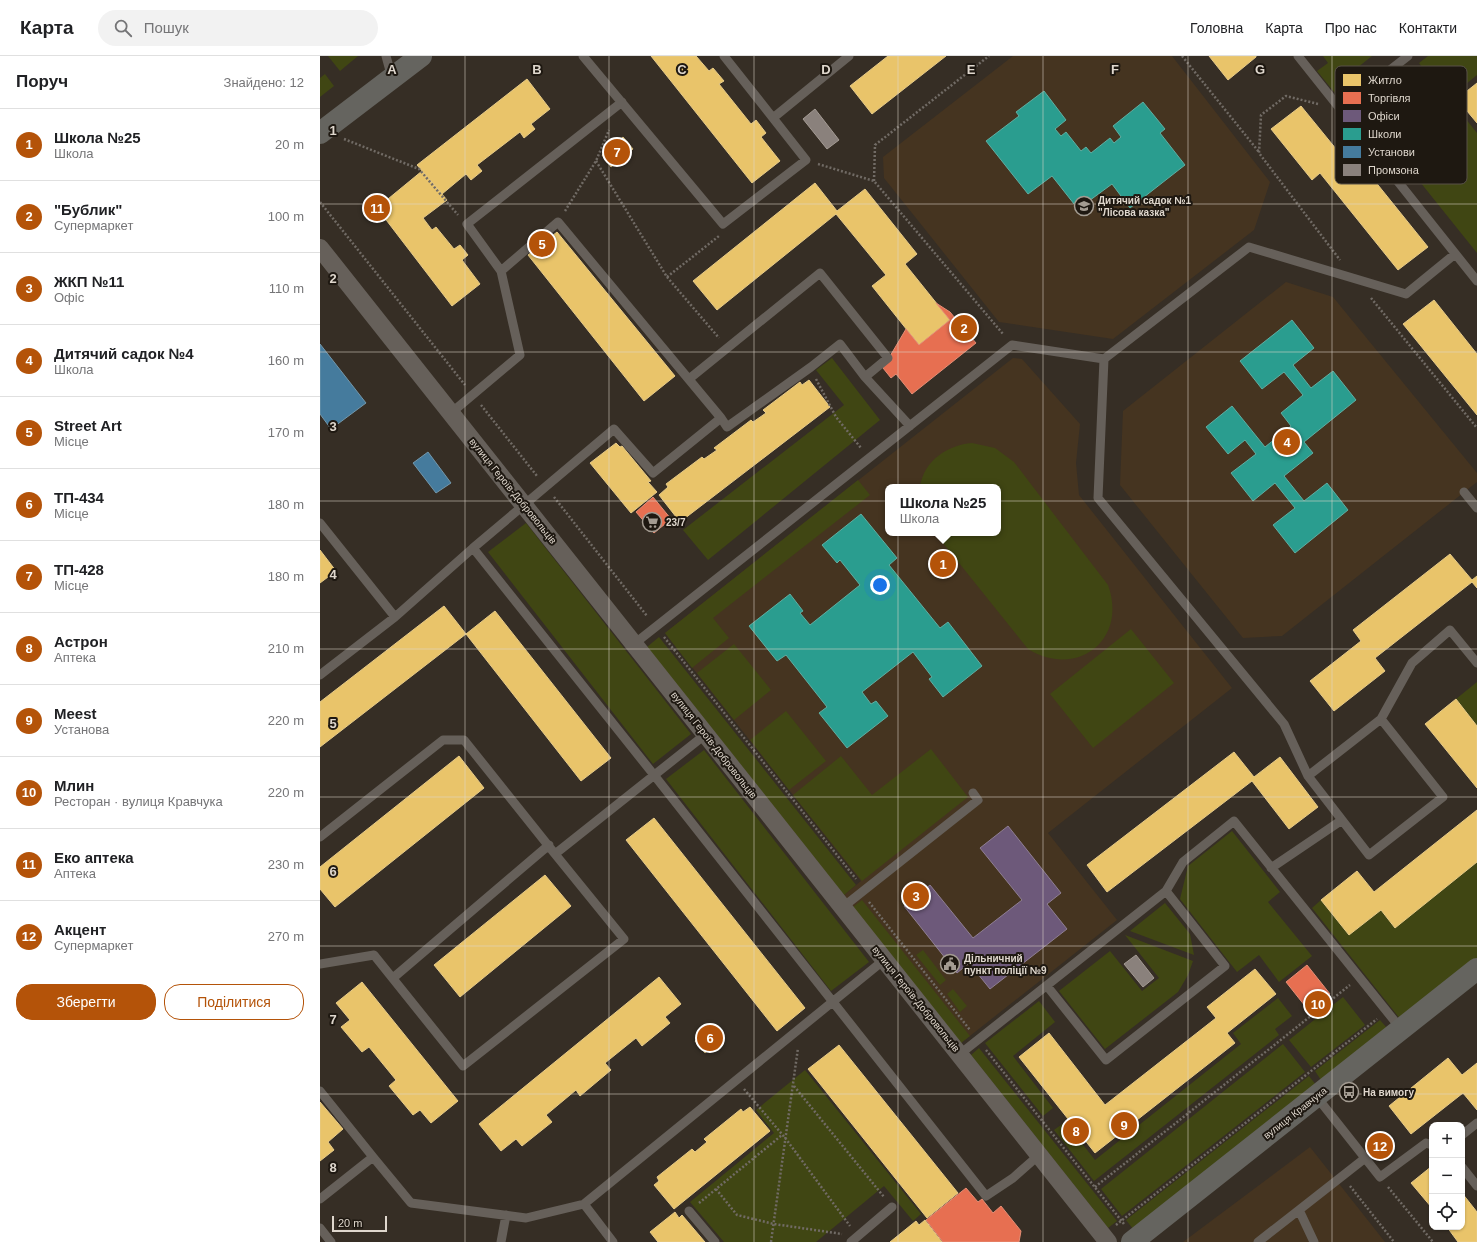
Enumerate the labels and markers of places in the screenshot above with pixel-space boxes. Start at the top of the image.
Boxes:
pin: 7 [604,137,630,167]
pin: 11 [364,193,390,223]
school or university icon: Дитячий садок №1 "Лісова казка" [1073,195,1095,217]
place label: Дитячий садок №1 "Лісова казка" [1098,195,1192,218]
pin: 5 [529,229,555,259]
pin: 2 [951,313,977,343]
pin: 4 [1274,427,1300,457]
supermarket icon: 23/7 [641,511,663,533]
place label: 23/7 [666,517,686,528]
pin: 1 [930,549,956,579]
pin: 3 [903,881,929,911]
public building icon: Дільничний пункт поліції №9 [939,953,961,975]
place label: Дільничний пункт поліції №9 [964,953,1047,976]
pin: 10 [1305,989,1331,1019]
pin: 6 [697,1023,723,1053]
bus stop icon: На вимогу [1338,1081,1360,1103]
place label: На вимогу [1363,1087,1414,1098]
pin: 9 [1111,1110,1137,1140]
pin: 8 [1063,1116,1089,1146]
pin: 12 [1367,1131,1393,1161]

